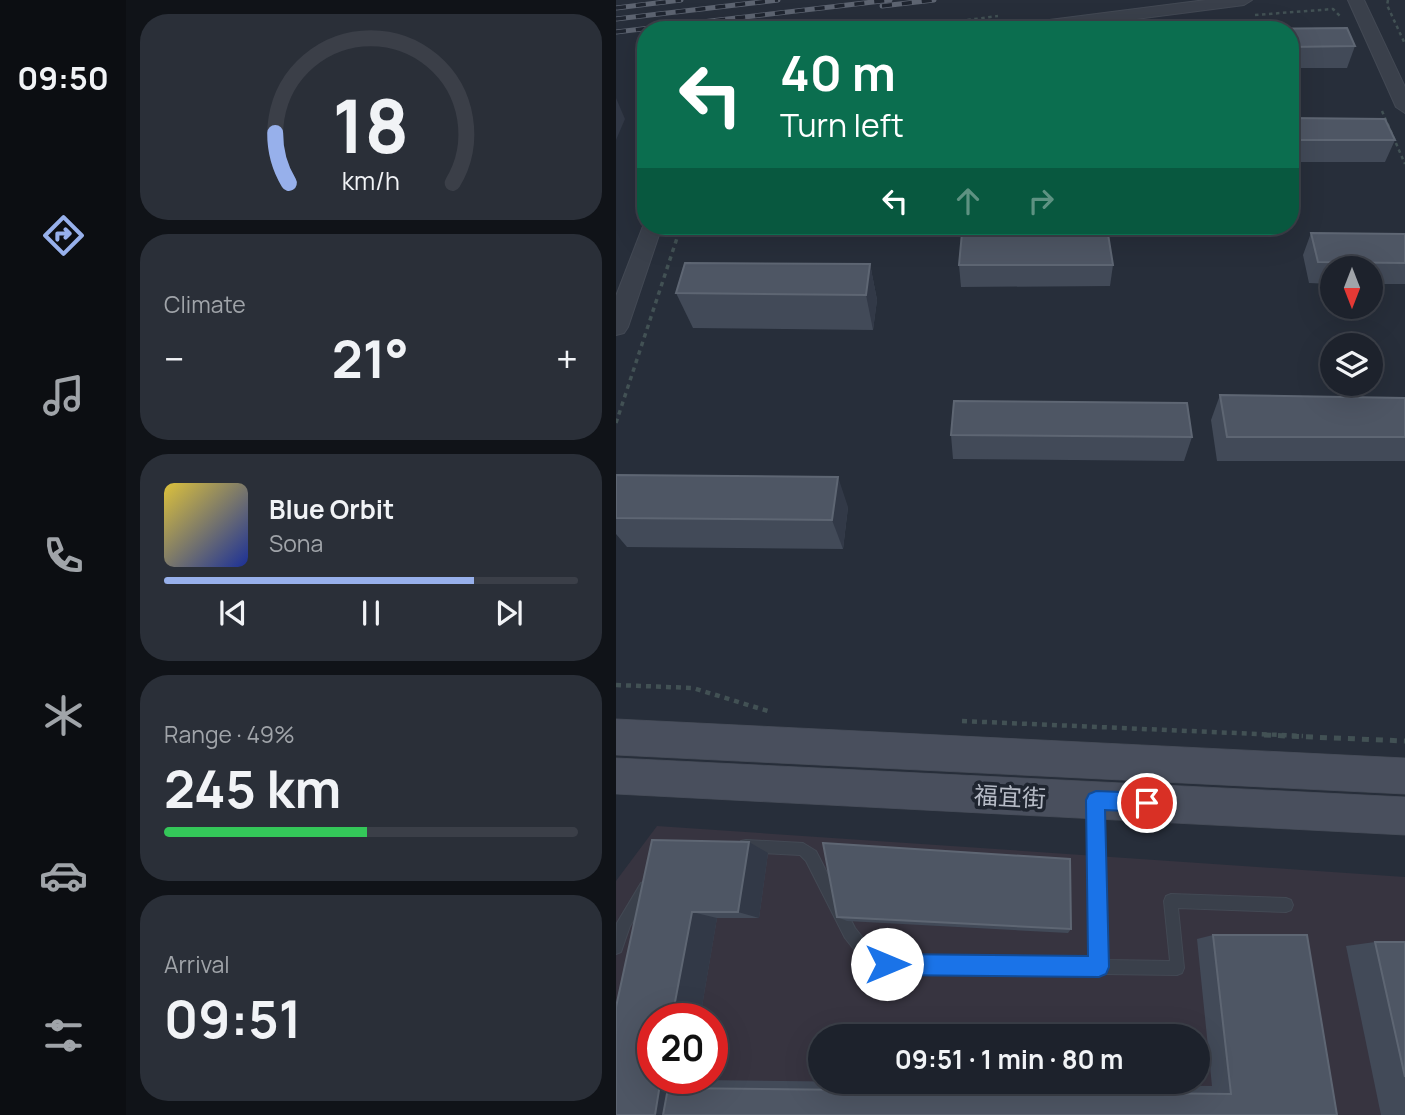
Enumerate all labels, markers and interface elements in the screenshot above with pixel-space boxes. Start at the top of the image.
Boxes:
text: 40 m [780,39,896,106]
icon: left [665,49,756,140]
text: 09:50 [17,56,109,100]
text: 18 [333,75,409,175]
text: Turn left [780,103,904,147]
text: km/h [342,163,400,198]
icon: left [876,182,914,220]
icon: ahead [949,182,987,220]
icon: right [1022,182,1060,220]
icon: directions [39,211,88,260]
north arrow [1320,256,1382,318]
map controls [1320,256,1383,396]
text: Climate [164,288,246,320]
text: 21° [332,323,409,394]
text: − [164,332,185,384]
text: + [556,332,578,384]
button: layers [1320,333,1383,396]
icon: music [39,371,88,420]
text: Blue Orbit [269,491,394,527]
text: Sona [269,527,323,559]
icon: phone [39,531,88,580]
icon: previous [214,594,252,632]
icon: pause [352,594,390,632]
icon: next [490,594,528,632]
icon: climate [39,691,88,740]
text: Range · 49% [164,718,295,750]
text: 245 km [164,753,341,824]
pin [1117,773,1177,833]
street label: 福宜街 [973,778,1047,814]
icon: arrive [1128,784,1166,822]
icon: car [39,851,88,900]
position arrow [850,927,924,1001]
text: Arrival [164,948,230,980]
text: 09:51 [164,983,302,1054]
speed limit sign: 20 [637,1003,728,1094]
icon: filters [39,1011,88,1060]
text: 09:51 · 1 min · 80 m [895,1041,1123,1077]

